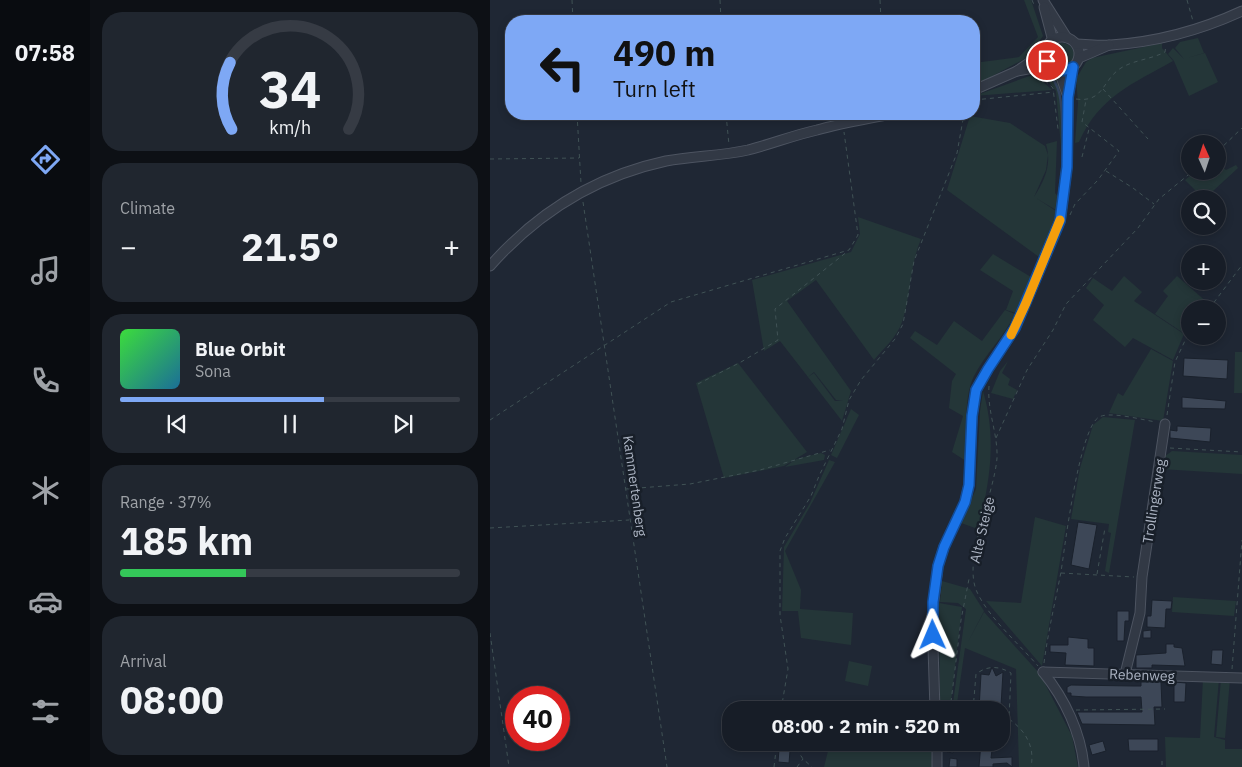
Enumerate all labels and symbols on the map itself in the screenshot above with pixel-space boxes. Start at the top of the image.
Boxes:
pin [1026,40,1068,82]
north arrow [1181,135,1226,180]
street label: Kammertenberg [619,434,651,538]
street label: Trollingerweg [1138,457,1170,545]
street label: Alte Steige [966,495,998,565]
position arrow [906,608,958,660]
street label: Rebenweg [1109,665,1176,685]
speed limit sign: 40 [505,686,570,751]

